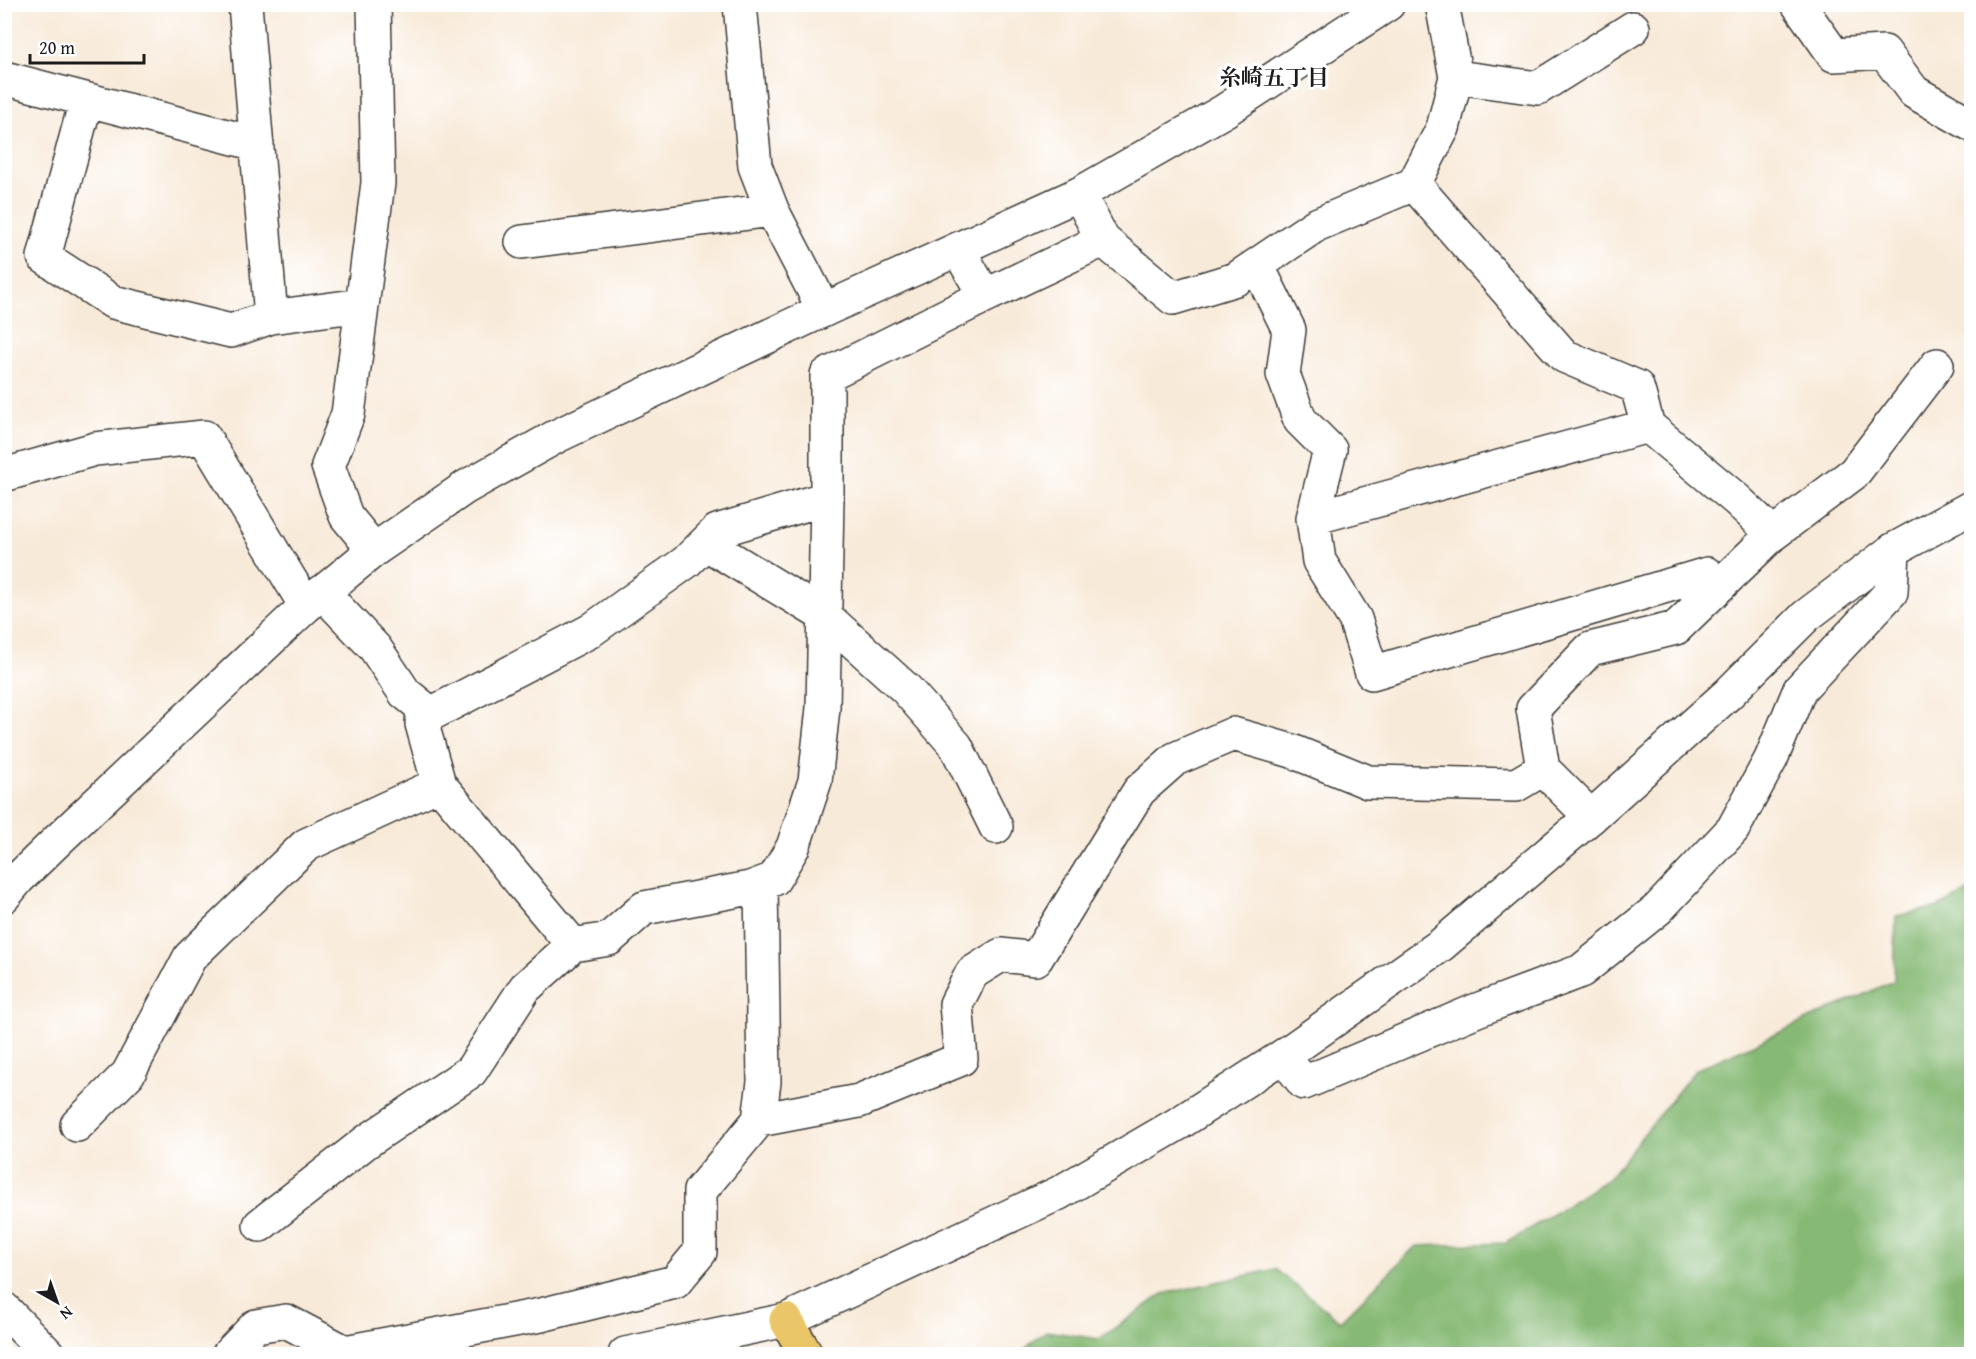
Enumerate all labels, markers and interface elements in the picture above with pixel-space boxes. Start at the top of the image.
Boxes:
scale bar [30,27,144,65]
text: 20 m [39,34,75,61]
district label: 糸崎五丁目 [1219,61,1329,93]
north arrow [27,1272,87,1332]
text: N [55,1301,78,1326]

